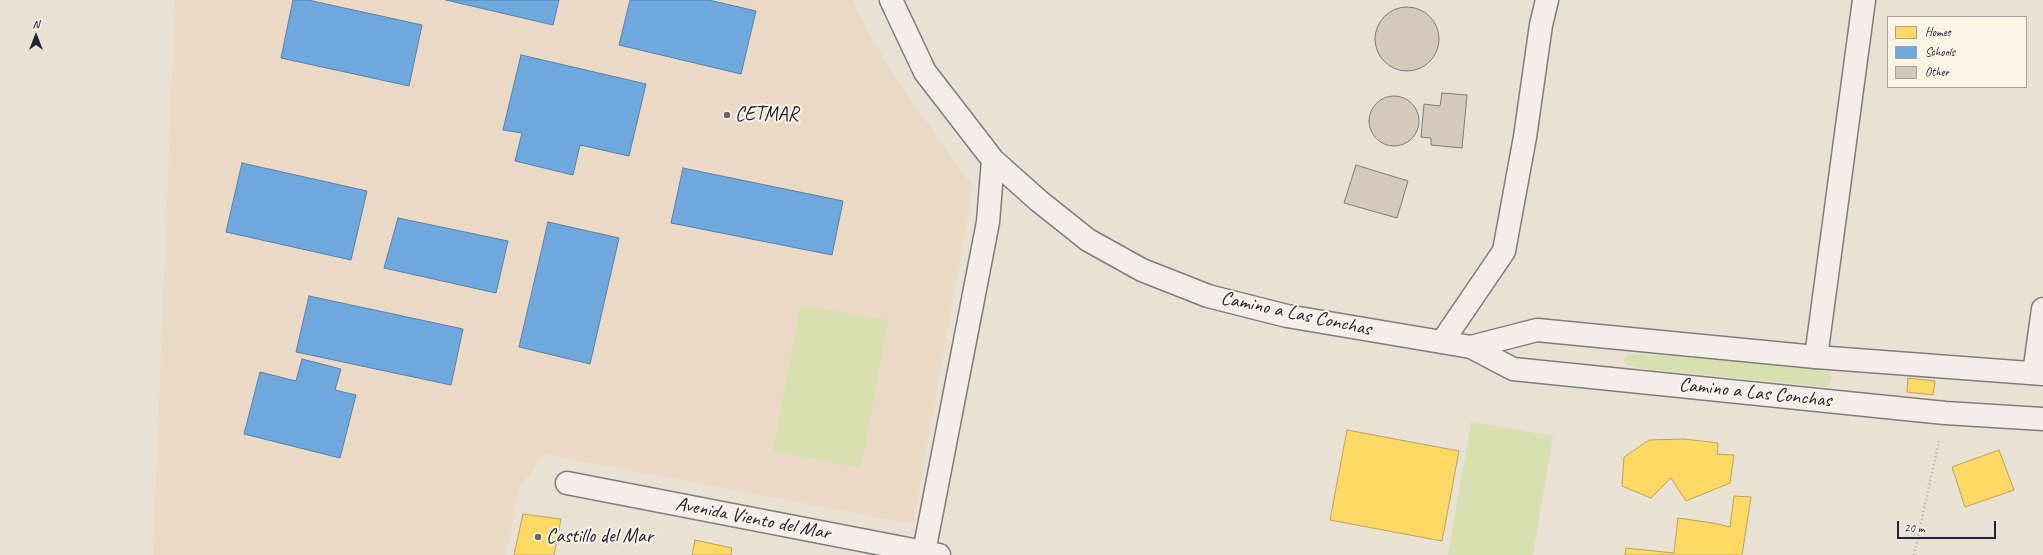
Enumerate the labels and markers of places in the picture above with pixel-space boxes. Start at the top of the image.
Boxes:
place label: CETMAR [735,103,798,127]
marker: CETMAR [722,110,732,120]
place label: Castillo del Mar [546,525,653,549]
marker: Castillo del Mar [533,532,543,542]

